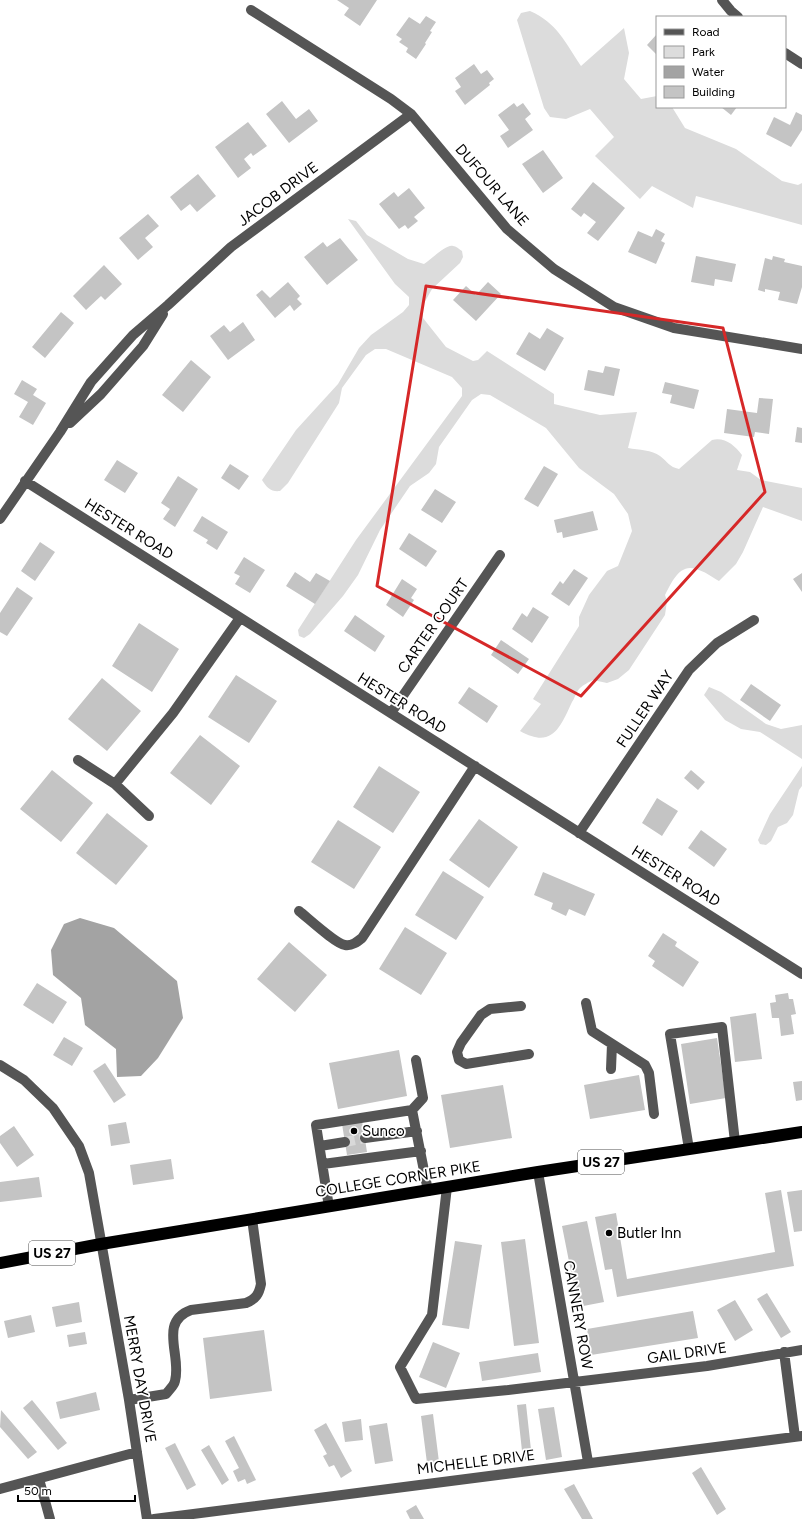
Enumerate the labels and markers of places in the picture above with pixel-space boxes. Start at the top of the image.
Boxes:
place label: Sunco [362,1122,405,1140]
marker: Sunco [349,1126,359,1136]
place label: Butler Inn [617,1224,681,1242]
marker: Butler Inn [604,1228,614,1238]

